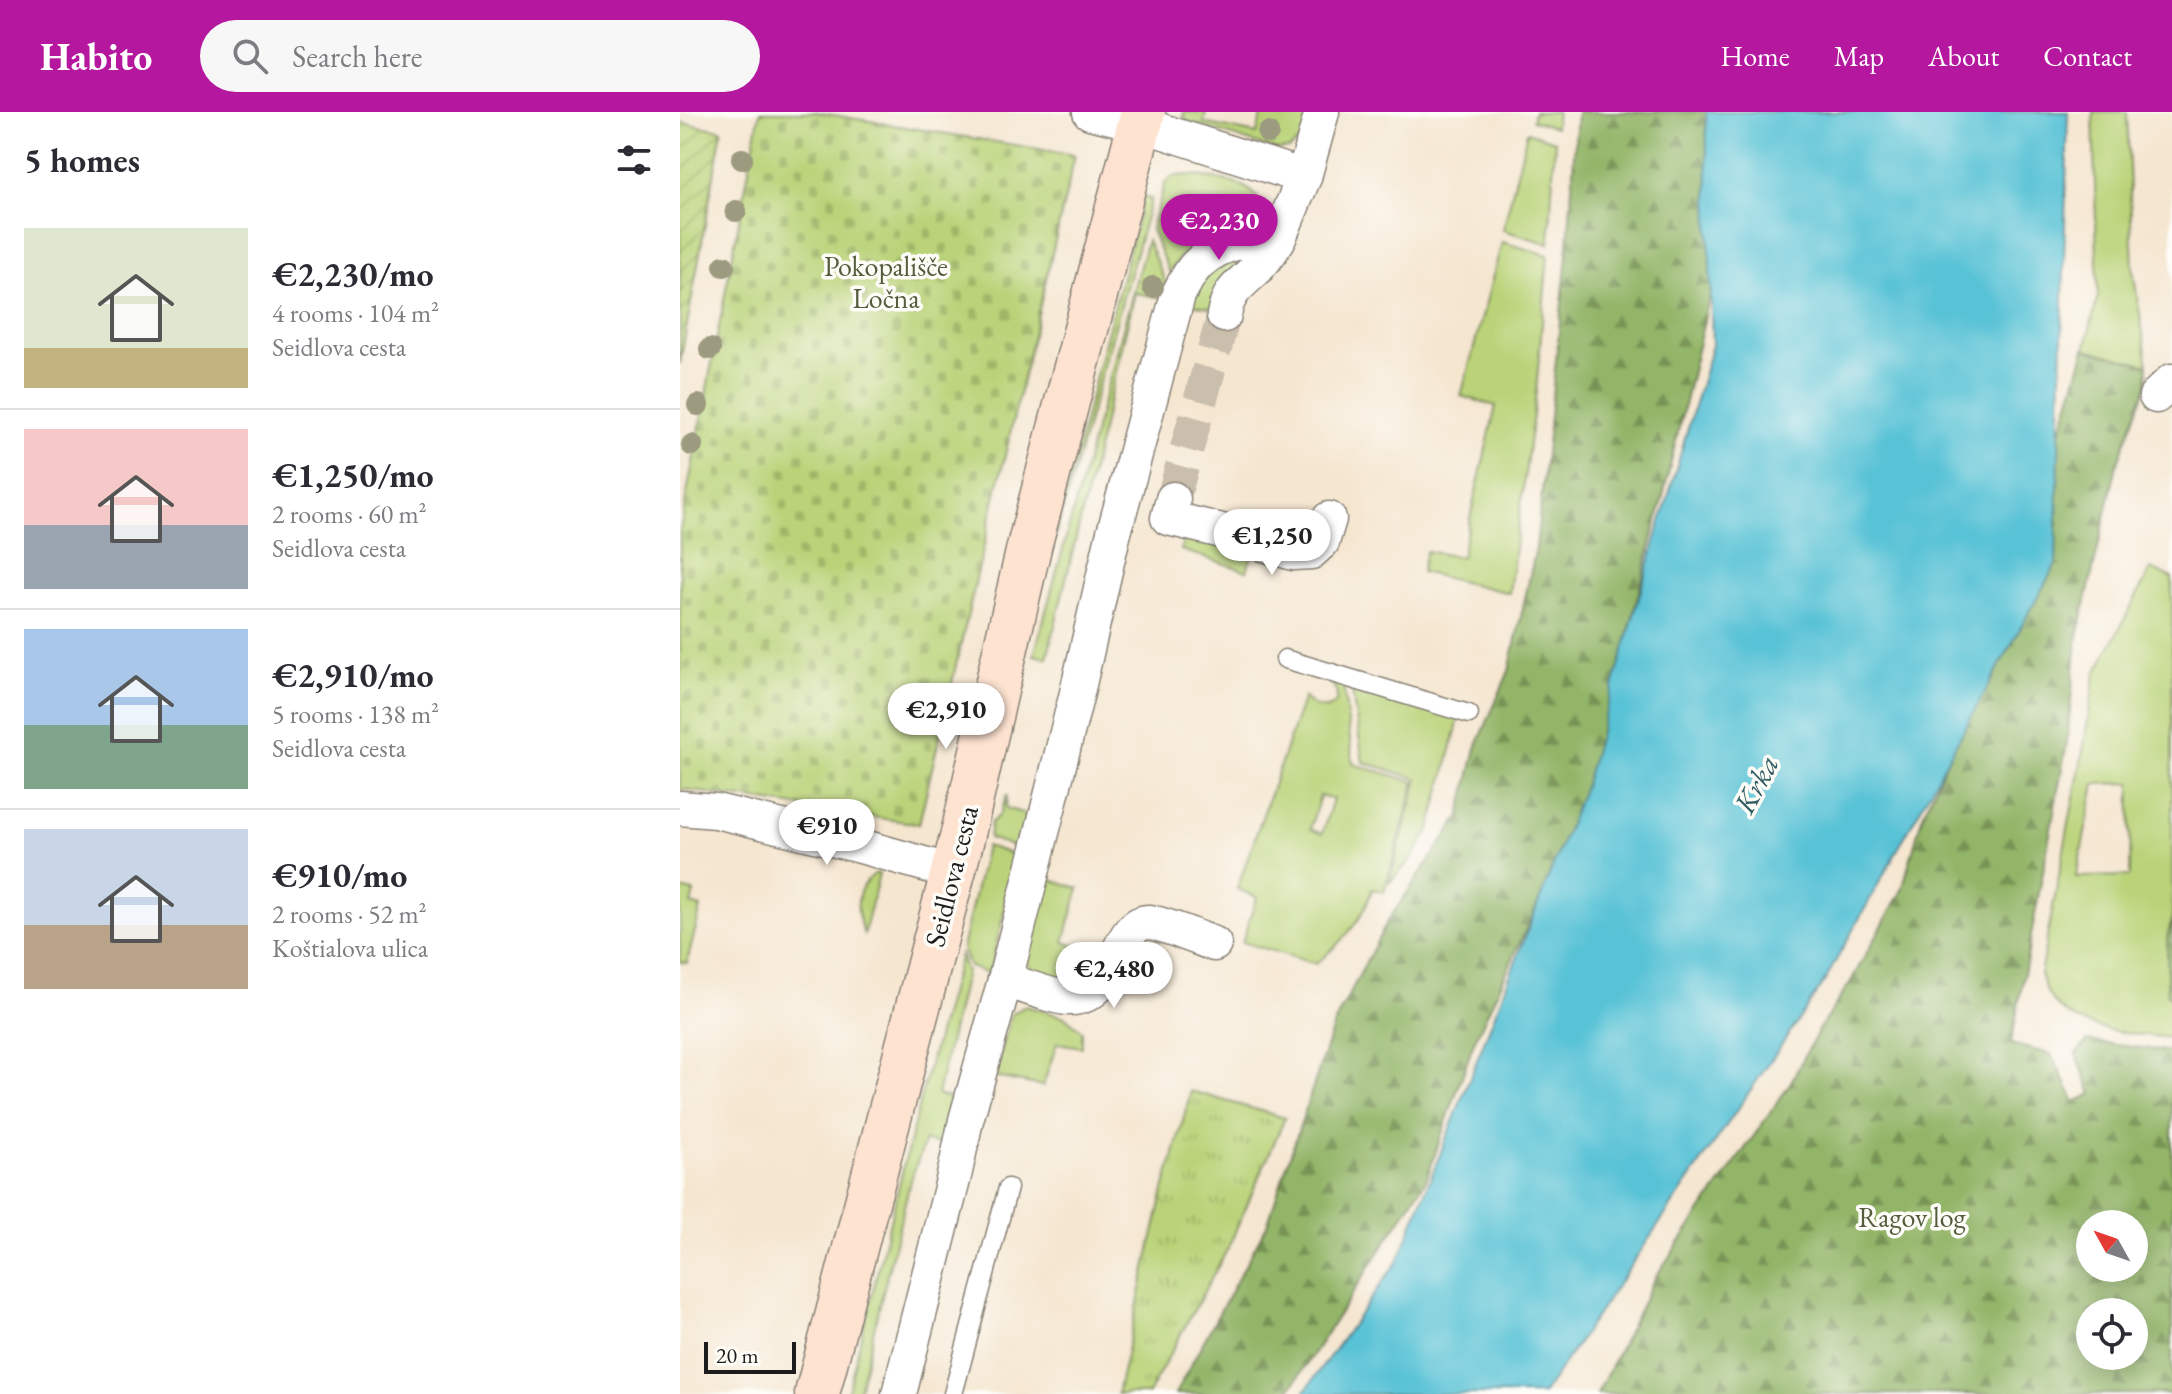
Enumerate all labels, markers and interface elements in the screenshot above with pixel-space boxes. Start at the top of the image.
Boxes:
search box [200,20,760,92]
text: Habito [40,32,152,81]
icon: search [228,34,272,78]
text: Search here [292,37,422,76]
text: Home [1720,38,1790,74]
text: Map [1834,38,1884,74]
text: About [1928,38,1999,74]
text: Contact [2043,38,2132,74]
text: 5 homes [24,138,140,182]
icon: filters [612,138,656,182]
pin: €2,230 [1154,194,1284,262]
text: €2,230 [1179,203,1259,237]
park label: Pokopališče Ločna [824,248,948,316]
text: €2,230/mo [272,252,434,296]
icon: home [88,260,184,356]
text: 4 rooms · 104 m² [272,296,439,330]
text: Seidlova cesta [272,330,406,364]
text: €1,250/mo [272,453,434,497]
icon: home [88,461,184,557]
text: 2 rooms · 60 m² [272,497,427,531]
pin: €1,250 [1207,509,1337,577]
text: €1,250 [1232,518,1312,552]
text: Seidlova cesta [272,531,406,565]
text: €2,910/mo [272,653,434,697]
icon: home [88,661,184,757]
pin: €2,910 [881,683,1011,751]
text: €2,910 [906,692,986,726]
text: 5 rooms · 138 m² [272,697,439,731]
text: Seidlova cesta [272,731,406,765]
water label: Krka [1724,748,1787,821]
pin: €910 [780,799,874,867]
street label: Seidlova cesta [916,801,986,950]
text: €910 [797,808,857,842]
text: €910/mo [272,853,407,897]
icon: home [88,861,184,957]
text: 2 rooms · 52 m² [272,897,427,931]
text: Koštialova ulica [272,931,428,965]
pin: €2,480 [1049,942,1179,1010]
text: €2,480 [1074,951,1154,985]
park label: Ragov log [1858,1199,1967,1235]
north arrow [2076,1210,2148,1282]
map controls [2076,1210,2148,1370]
button: locate [2076,1298,2148,1370]
scale bar [704,1338,796,1374]
text: 20 m [716,1341,759,1370]

